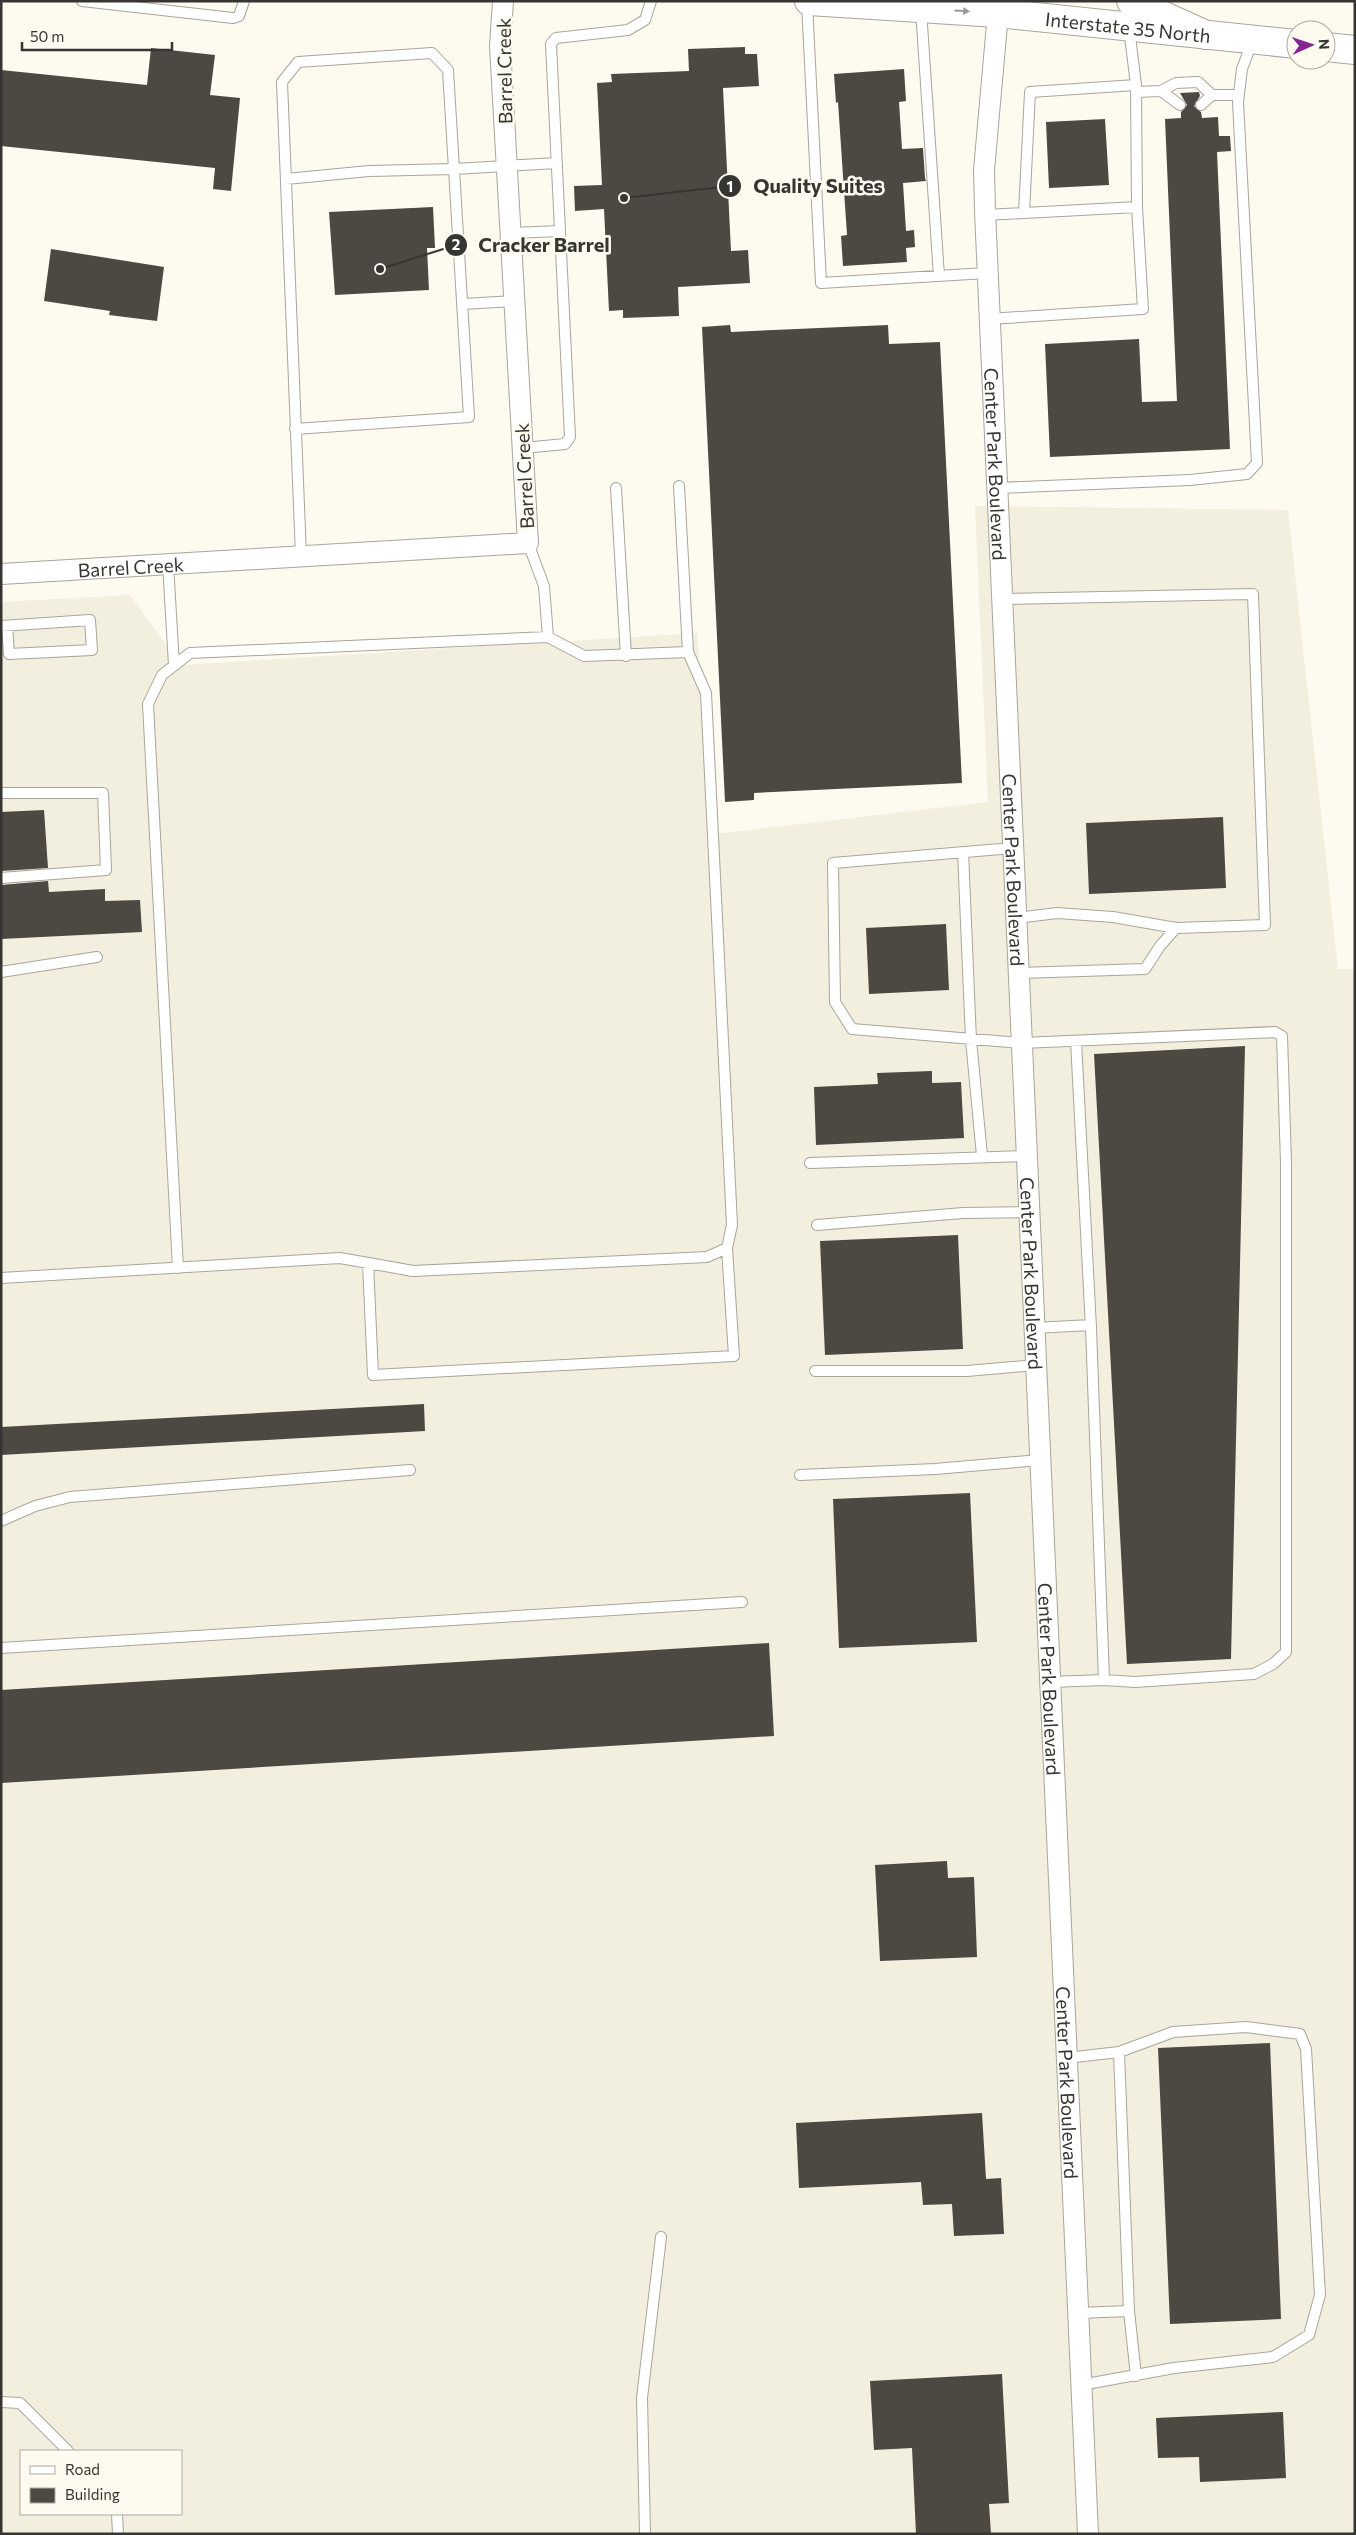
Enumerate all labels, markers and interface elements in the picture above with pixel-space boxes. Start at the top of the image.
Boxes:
street label: Interstate 35 North [1044,6,1212,47]
one-way arrow [955,8,971,16]
street label: Barrel Creek [492,18,516,124]
scale bar [22,20,172,52]
north arrow [1286,20,1336,70]
text: 50 m [30,27,64,45]
text: N [1316,39,1333,50]
callout: Quality Suites [718,169,893,204]
text: Quality Suites [753,173,883,197]
text: 1 [727,177,733,195]
callout: Cracker Barrel [443,227,620,262]
text: Cracker Barrel [478,232,610,256]
text: 2 [452,235,460,253]
street label: Center Park Boulevard [980,367,1012,561]
street label: Barrel Creek [510,422,538,530]
street label: Barrel Creek [77,552,184,581]
street label: Center Park Boulevard [998,773,1030,967]
street label: Center Park Boulevard [1016,1176,1048,1370]
street label: Center Park Boulevard [1034,1582,1066,1776]
street label: Center Park Boulevard [1052,1986,1084,2179]
legend [20,2450,182,2515]
text: Road [65,2460,100,2478]
text: Building [65,2485,120,2503]

